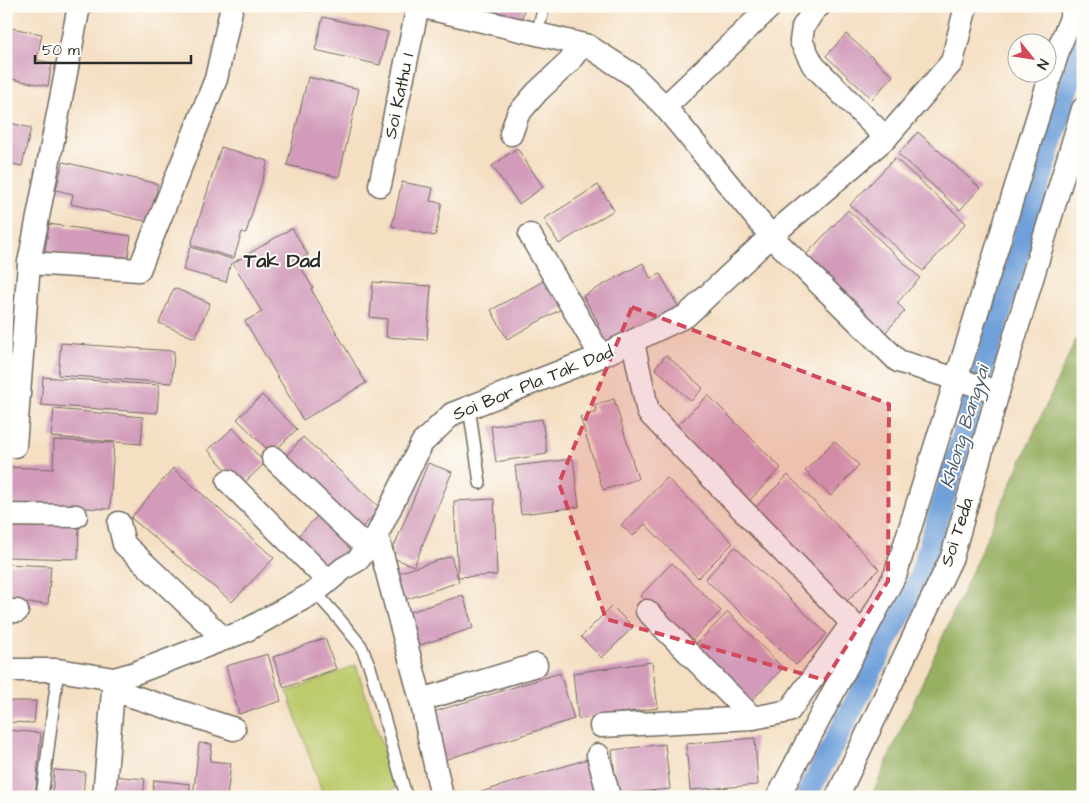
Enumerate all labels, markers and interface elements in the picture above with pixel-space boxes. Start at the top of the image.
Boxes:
scale bar [35,32,191,64]
north arrow [1006,32,1056,82]
text: 50 m [42,40,80,61]
street label: Soi Kathu 1 [378,51,420,141]
text: N [1031,55,1053,73]
district label: Tak Dad [243,247,321,275]
street label: Soi Bor Pla Tak Dad [449,339,617,427]
water label: Khlong Bangyai [934,360,997,492]
street label: Soi Teda [934,494,980,570]

